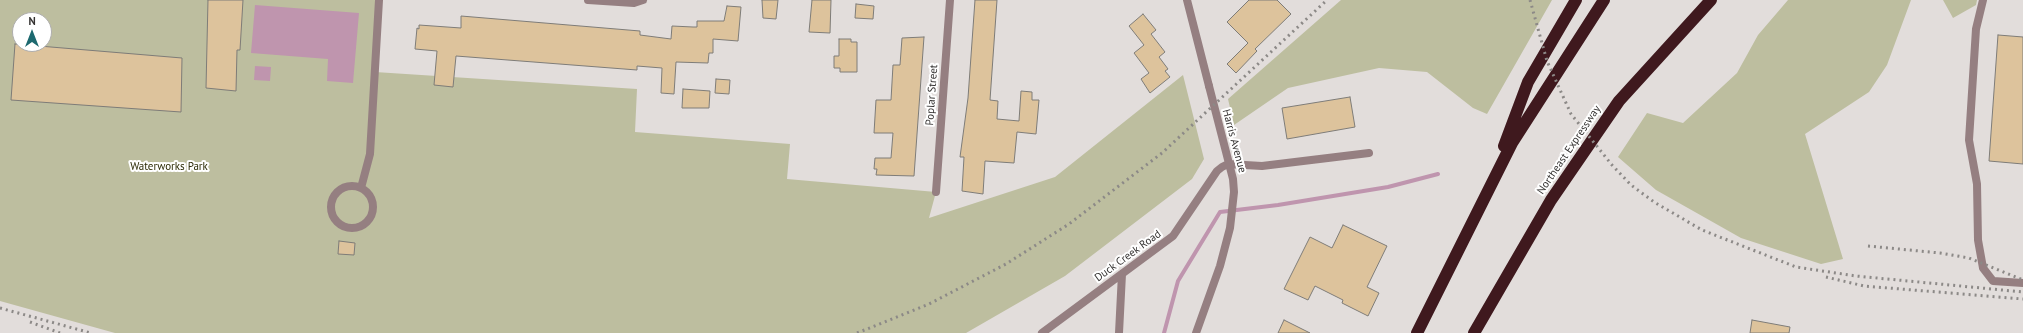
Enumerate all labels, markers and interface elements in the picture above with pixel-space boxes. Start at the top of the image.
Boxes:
north arrow [12,12,52,52]
text: N [28,14,36,28]
street label: Poplar Street [923,64,941,126]
street label: Northeast Expressway [1534,103,1604,197]
street label: Harris Avenue [1219,108,1249,174]
park label: Waterworks Park [130,160,208,174]
street label: Duck Creek Road [1092,228,1164,284]

